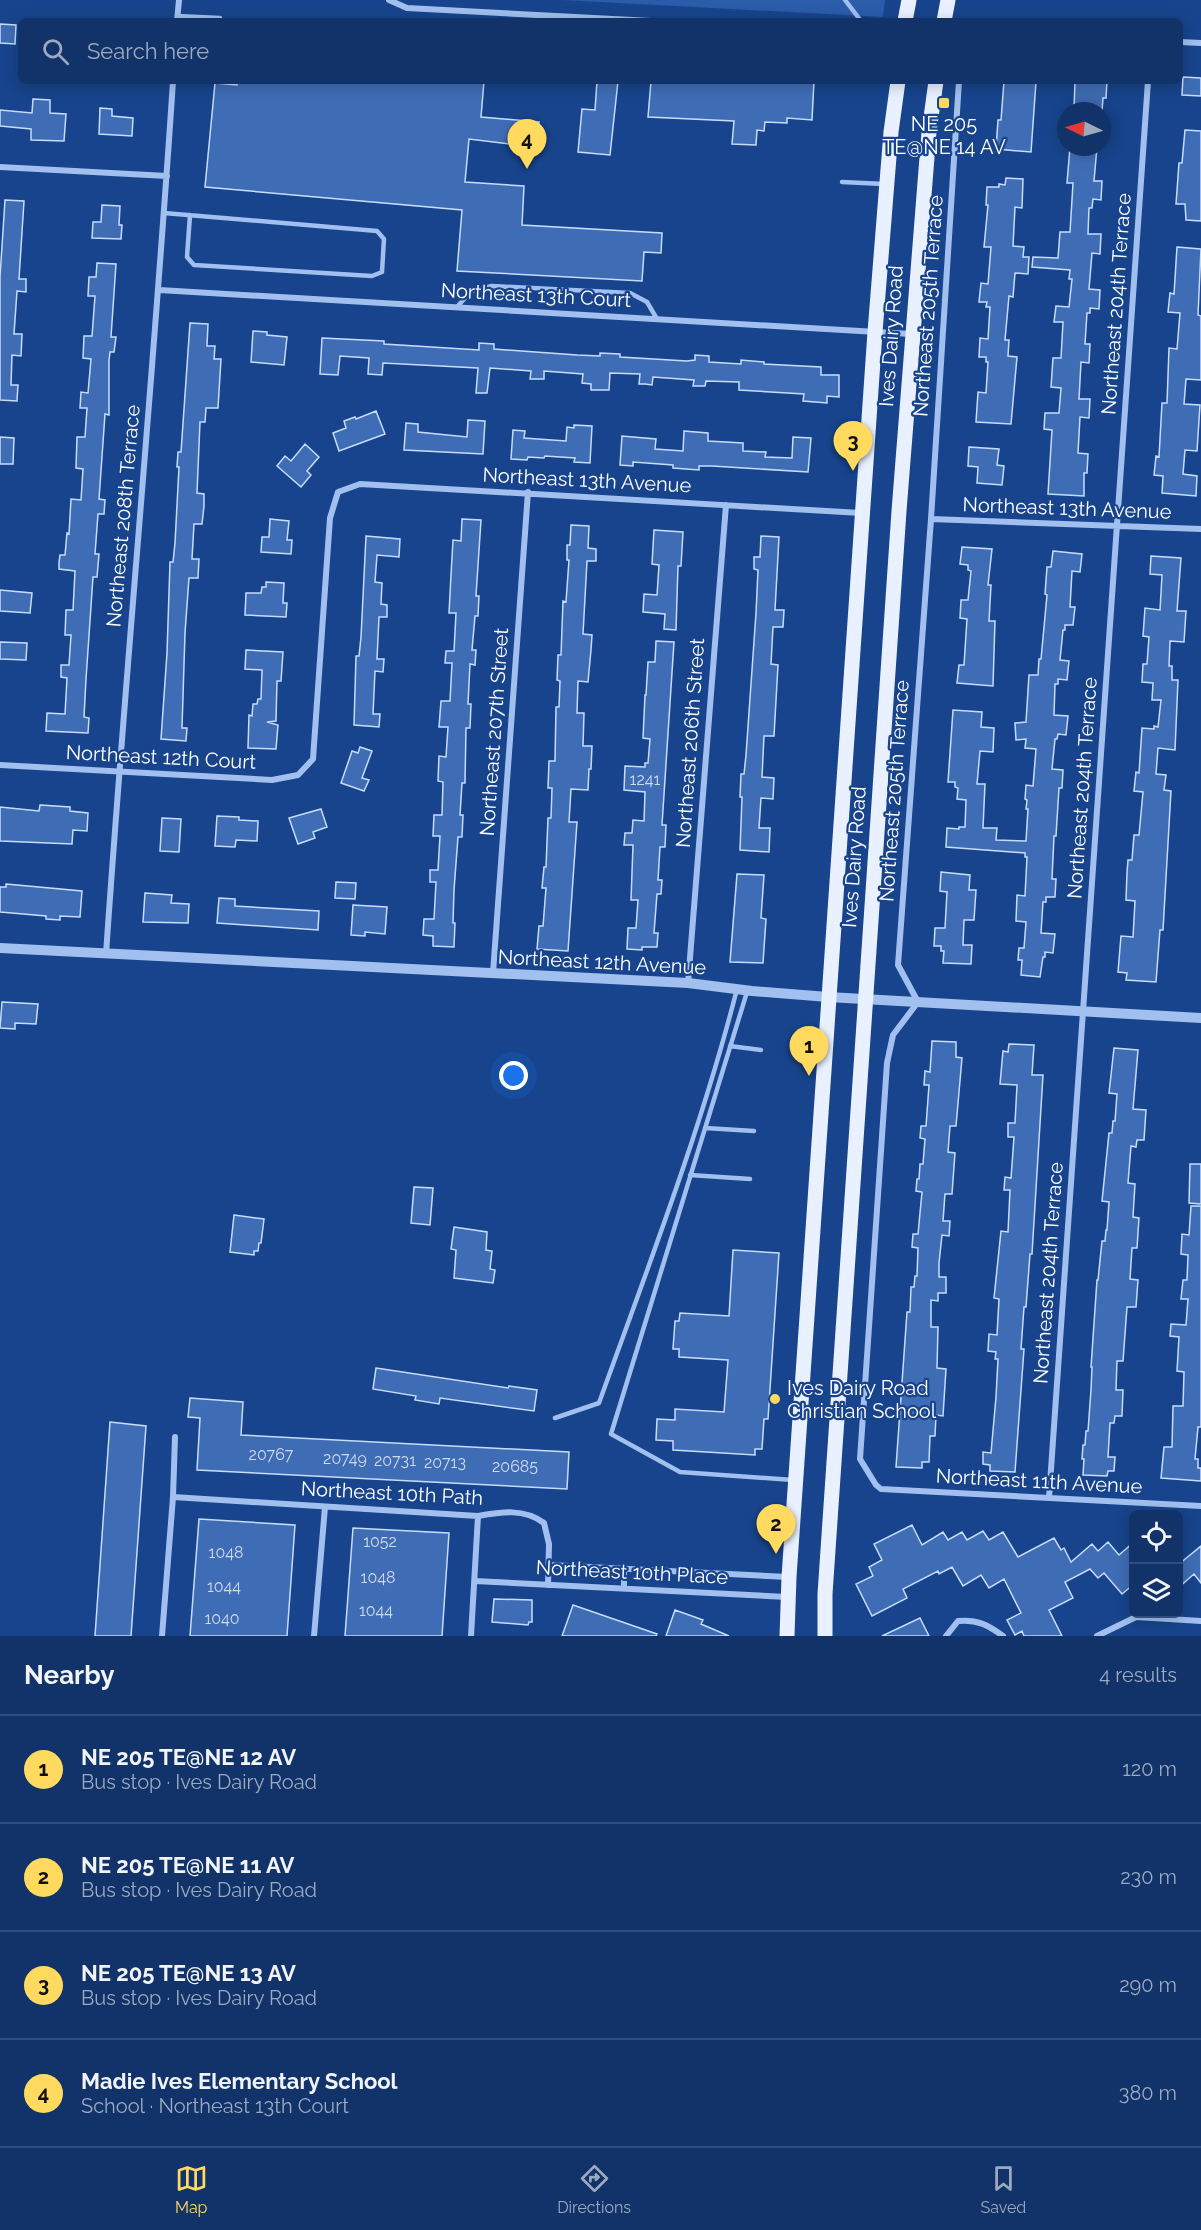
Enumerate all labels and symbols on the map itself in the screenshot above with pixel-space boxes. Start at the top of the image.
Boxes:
marker: NE 205 TE@NE 14 AV [937,96,951,110]
north arrow [1057,102,1111,156]
place label: NE 205 TE@NE 14 AV [882,112,1006,159]
pin: 4 [508,120,546,169]
street label: Northeast 204th Terrace [1096,192,1136,416]
street label: Northeast 205th Terrace [908,194,948,418]
street label: Ives Dairy Road [874,265,908,407]
street label: Northeast 13th Court [440,278,632,312]
street label: Northeast 208th Terrace [101,403,145,628]
pin: 3 [834,422,872,471]
street label: Northeast 13th Avenue [482,463,692,497]
street label: Northeast 13th Avenue [962,492,1172,524]
street label: Northeast 207th Street [475,627,513,837]
street label: Northeast 206th Street [671,637,709,849]
street label: Northeast 204th Terrace [1062,676,1102,900]
street label: Northeast 205th Terrace [874,679,914,903]
street label: Northeast 12th Court [65,740,257,774]
house number: 1241 [630,770,661,789]
street label: Ives Dairy Road [837,786,871,928]
street label: Northeast 12th Avenue [497,945,707,979]
pin: 1 [790,1026,828,1076]
your location [499,1061,528,1090]
street label: Northeast 204th Terrace [1028,1161,1068,1385]
place label: Ives Dairy Road Christian School [787,1376,937,1423]
marker: Ives Dairy Road Christian School [768,1392,782,1406]
house number: 20767 [249,1445,294,1464]
house number: 20749 [323,1449,367,1468]
house number: 20731 [374,1451,416,1470]
house number: 20713 [424,1453,466,1472]
house number: 20685 [492,1457,538,1476]
street label: Northeast 11th Avenue [935,1464,1143,1498]
street label: Northeast 10th Path [300,1476,484,1510]
pin: 2 [756,1504,796,1554]
house number: 1052 [363,1532,397,1551]
house number: 1048 [209,1543,243,1562]
street label: Northeast 10th Place [535,1555,729,1589]
house number: 1048 [361,1568,395,1587]
house number: 1044 [207,1577,241,1596]
house number: 1044 [359,1601,393,1620]
house number: 1040 [204,1609,240,1628]

